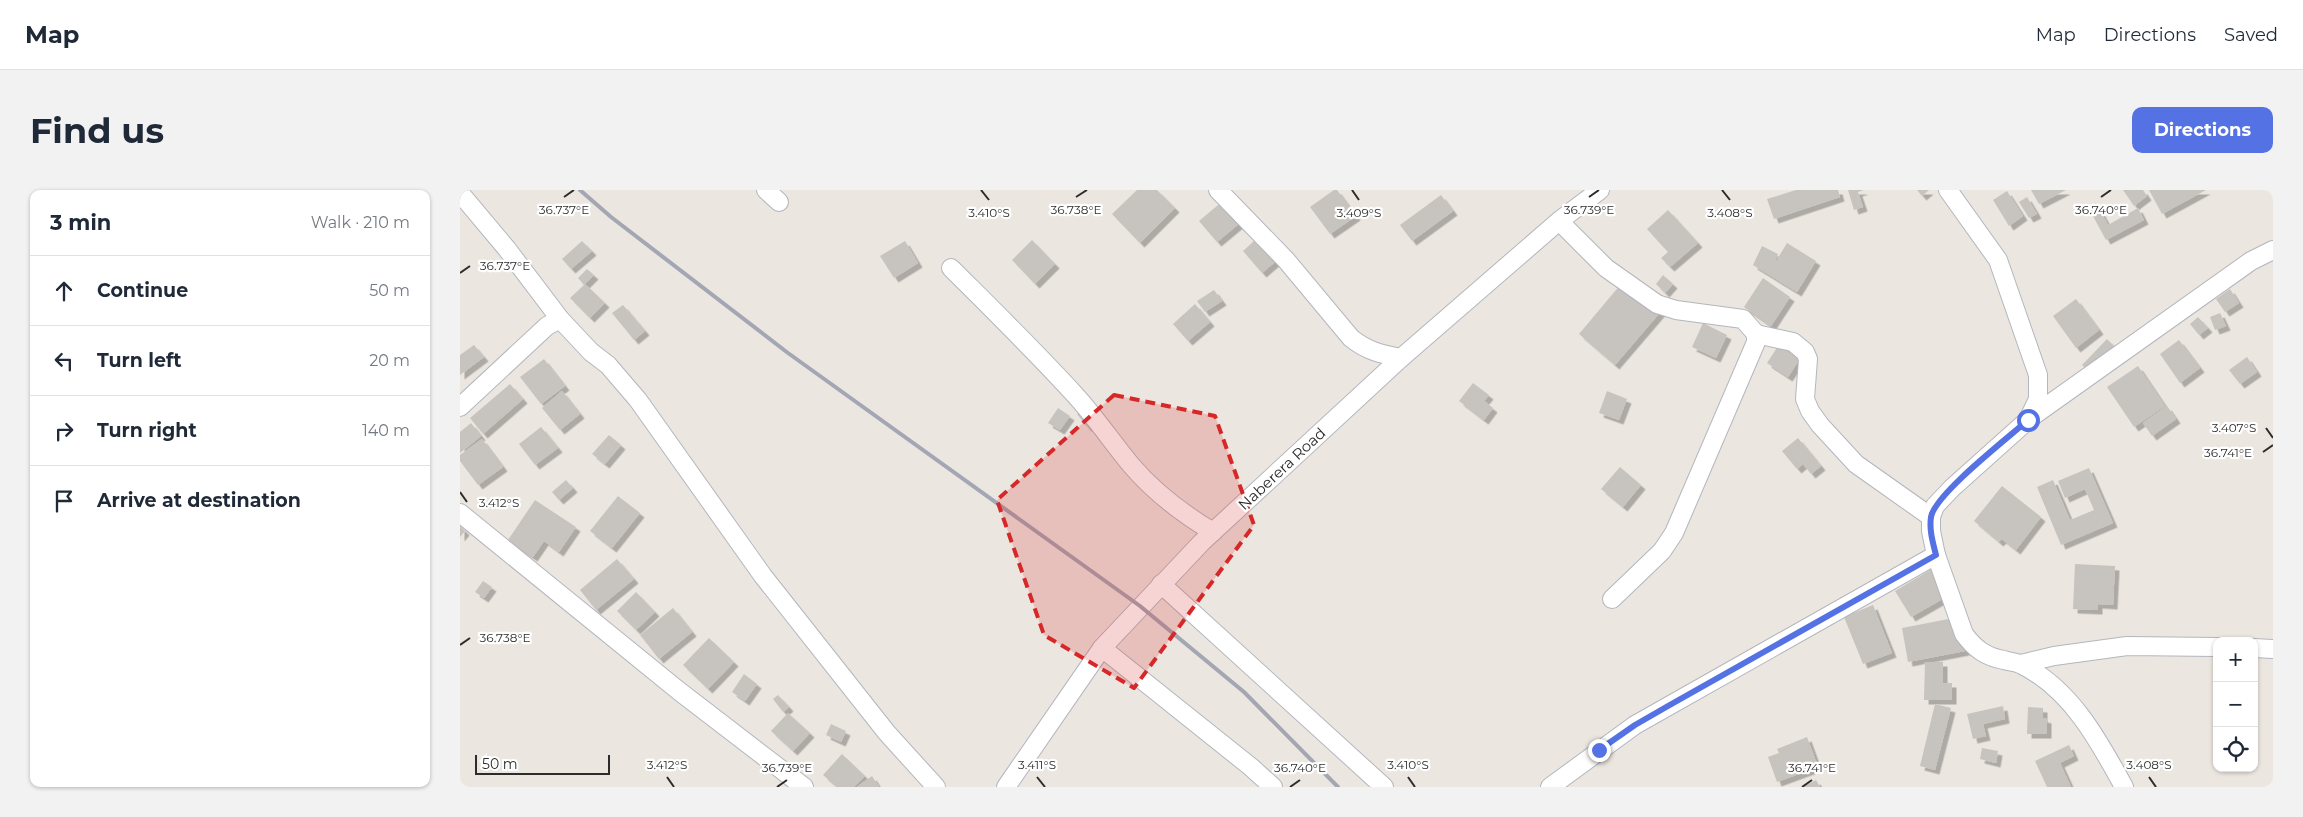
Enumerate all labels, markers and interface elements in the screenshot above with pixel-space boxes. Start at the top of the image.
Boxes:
text: Map [25,20,79,49]
text: Map [2036,24,2076,46]
text: Directions [2104,24,2196,46]
text: Saved [2224,24,2278,46]
button: Directions [2132,107,2273,153]
text: Find us [30,109,164,152]
text: 36.737°E [539,202,589,217]
text: 36.738°E [1050,202,1102,217]
text: 36.739°E [1564,202,1614,217]
text: 36.740°E [2075,202,2127,217]
text: 3.410°S [968,205,1010,220]
text: 3.409°S [1336,205,1382,220]
text: 3.408°S [1707,205,1753,220]
text: 3 min [50,210,111,235]
text: Walk · 210 m [311,213,410,232]
text: 36.737°E [480,258,530,273]
icon: ahead [50,277,78,305]
text: Continue [97,279,188,302]
text: 50 m [369,281,410,300]
icon: left [50,347,78,375]
text: Turn left [97,349,182,372]
text: 20 m [369,351,410,370]
route start [2017,409,2040,432]
icon: right [50,417,78,445]
text: Turn right [97,419,197,442]
text: 3.407°S [2212,420,2256,435]
text: 140 m [362,421,410,440]
street label: Naberera Road [1234,423,1329,514]
text: 36.741°E [2204,445,2252,460]
icon: arrive [50,487,78,515]
text: Arrive at destination [97,489,301,512]
text: 3.412°S [479,495,519,510]
text: 36.738°E [479,630,531,645]
map controls [2213,637,2258,772]
button: + [2213,637,2258,682]
button: − [2213,682,2258,727]
button: locate [2213,727,2258,772]
route end [1588,739,1611,762]
scale bar [475,752,610,775]
text: 50 m [482,755,518,773]
text: 3.412°S [647,757,687,772]
text: 3.411°S [1018,757,1056,772]
text: 3.410°S [1387,757,1429,772]
text: 3.408°S [2126,757,2172,772]
text: 36.739°E [762,760,812,775]
text: 36.740°E [1274,760,1326,775]
text: 36.741°E [1788,760,1836,775]

